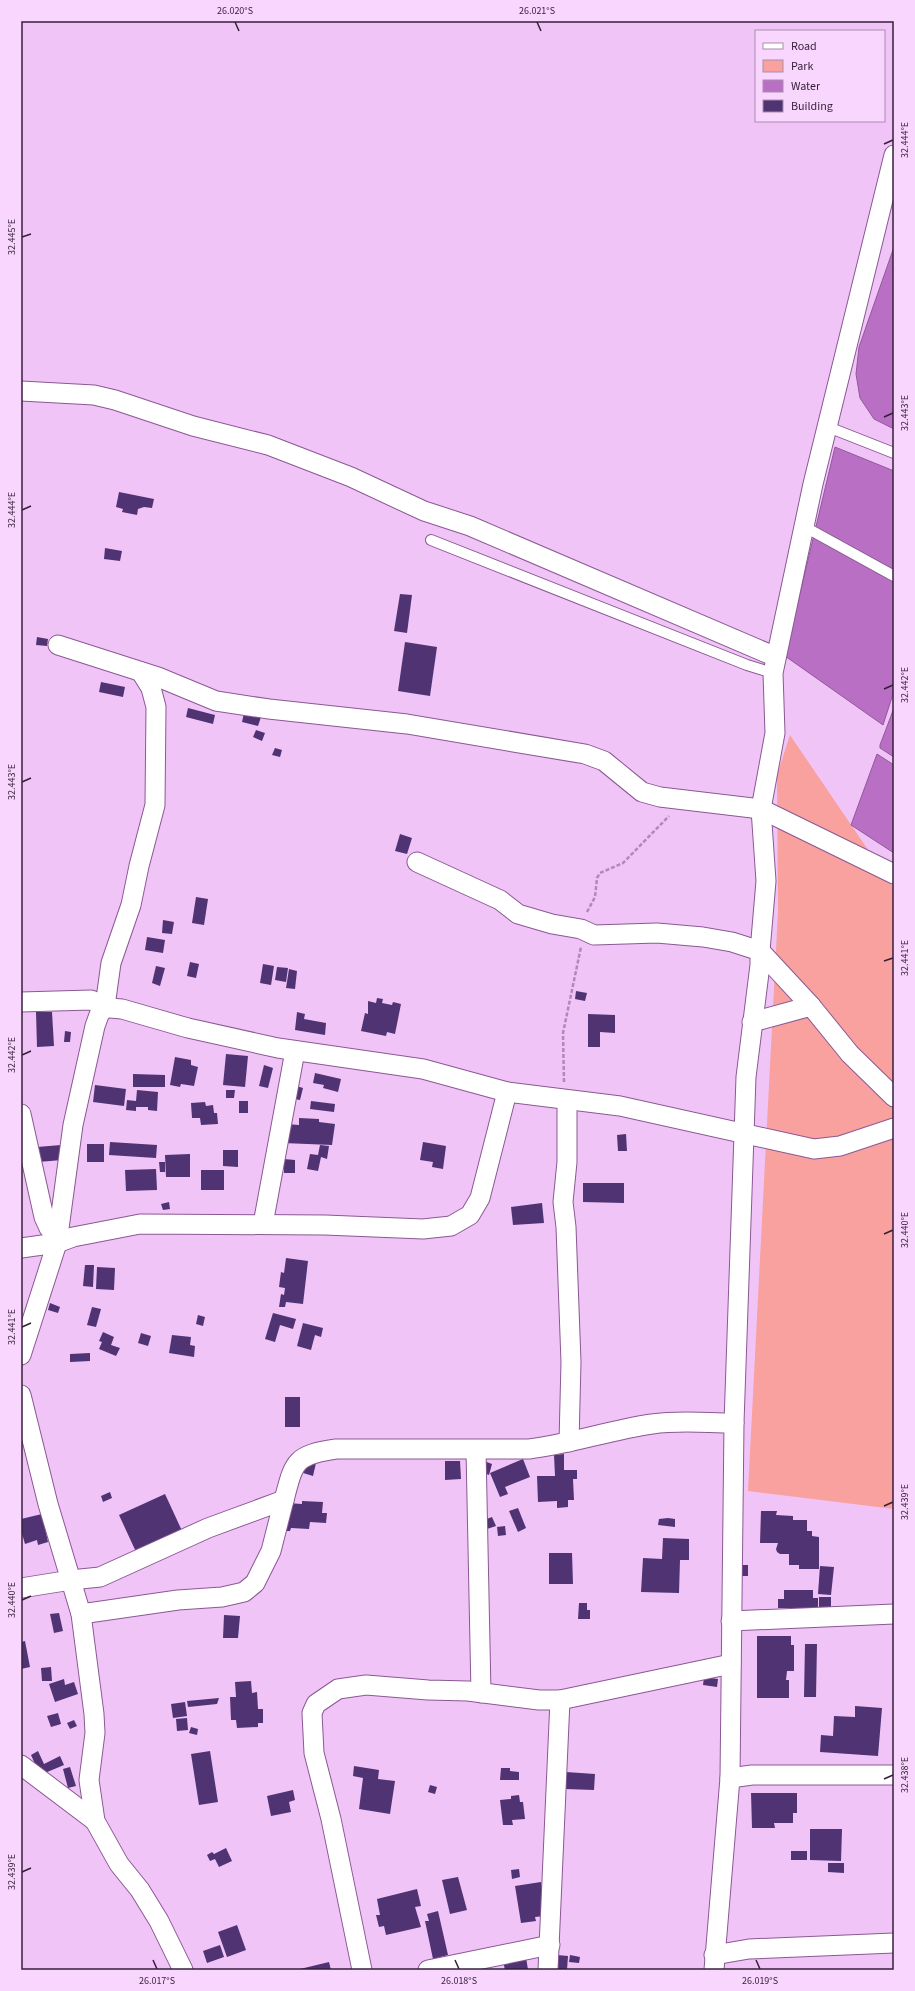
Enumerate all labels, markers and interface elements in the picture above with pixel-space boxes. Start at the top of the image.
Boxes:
text: 26.020°S [217,4,253,18]
text: 26.021°S [519,4,555,18]
legend [755,30,885,122]
text: Road [791,38,817,55]
text: Park [791,58,813,75]
text: Water [791,78,821,95]
text: Building [791,98,833,115]
text: 32.444°E [898,122,912,158]
text: 32.445°E [5,219,19,255]
text: 32.443°E [898,395,912,431]
text: 32.444°E [5,492,19,528]
text: 32.442°E [898,667,912,703]
text: 32.443°E [5,764,19,800]
text: 32.441°E [898,940,912,976]
text: 32.442°E [5,1037,19,1073]
text: 32.440°E [898,1212,912,1248]
text: 32.441°E [5,1309,19,1345]
text: 32.439°E [898,1484,912,1520]
text: 32.440°E [5,1582,19,1618]
text: 32.438°E [898,1757,912,1793]
text: 32.439°E [5,1854,19,1890]
text: 26.017°S [139,1974,175,1988]
text: 26.018°S [441,1974,477,1988]
text: 26.019°S [742,1974,778,1988]

